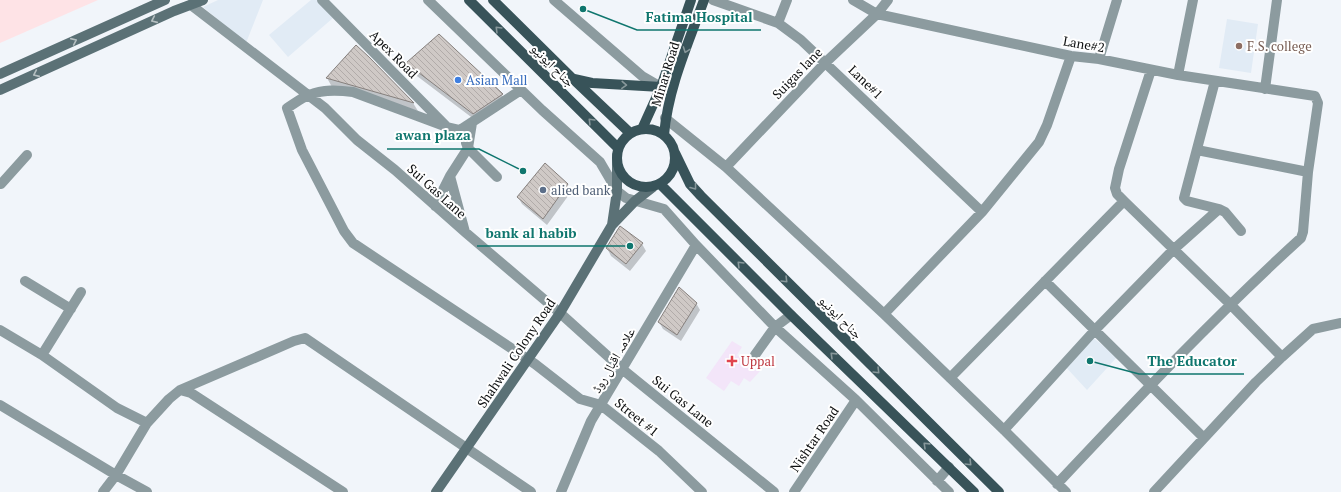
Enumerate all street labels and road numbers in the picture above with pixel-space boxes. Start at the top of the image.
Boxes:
street label: Apex Road [366,26,422,82]
street label: Lane#2 [1062,32,1106,56]
street label: جناح ایونیو [527,39,579,91]
street label: Minar Road [647,40,683,108]
street label: Suigas lane [768,43,826,103]
street label: Lane#1 [845,61,887,103]
street label: Sui Gas Lane [404,160,470,222]
street label: جناح ایونیو [815,291,867,343]
street label: Shahwali Colony Road [473,295,559,411]
street label: علامہ اقبال روڈ [587,324,639,396]
street label: Sui Gas Lane [649,371,717,431]
street label: Street #1 [611,394,663,440]
street label: Nishtar Road [786,403,842,475]

